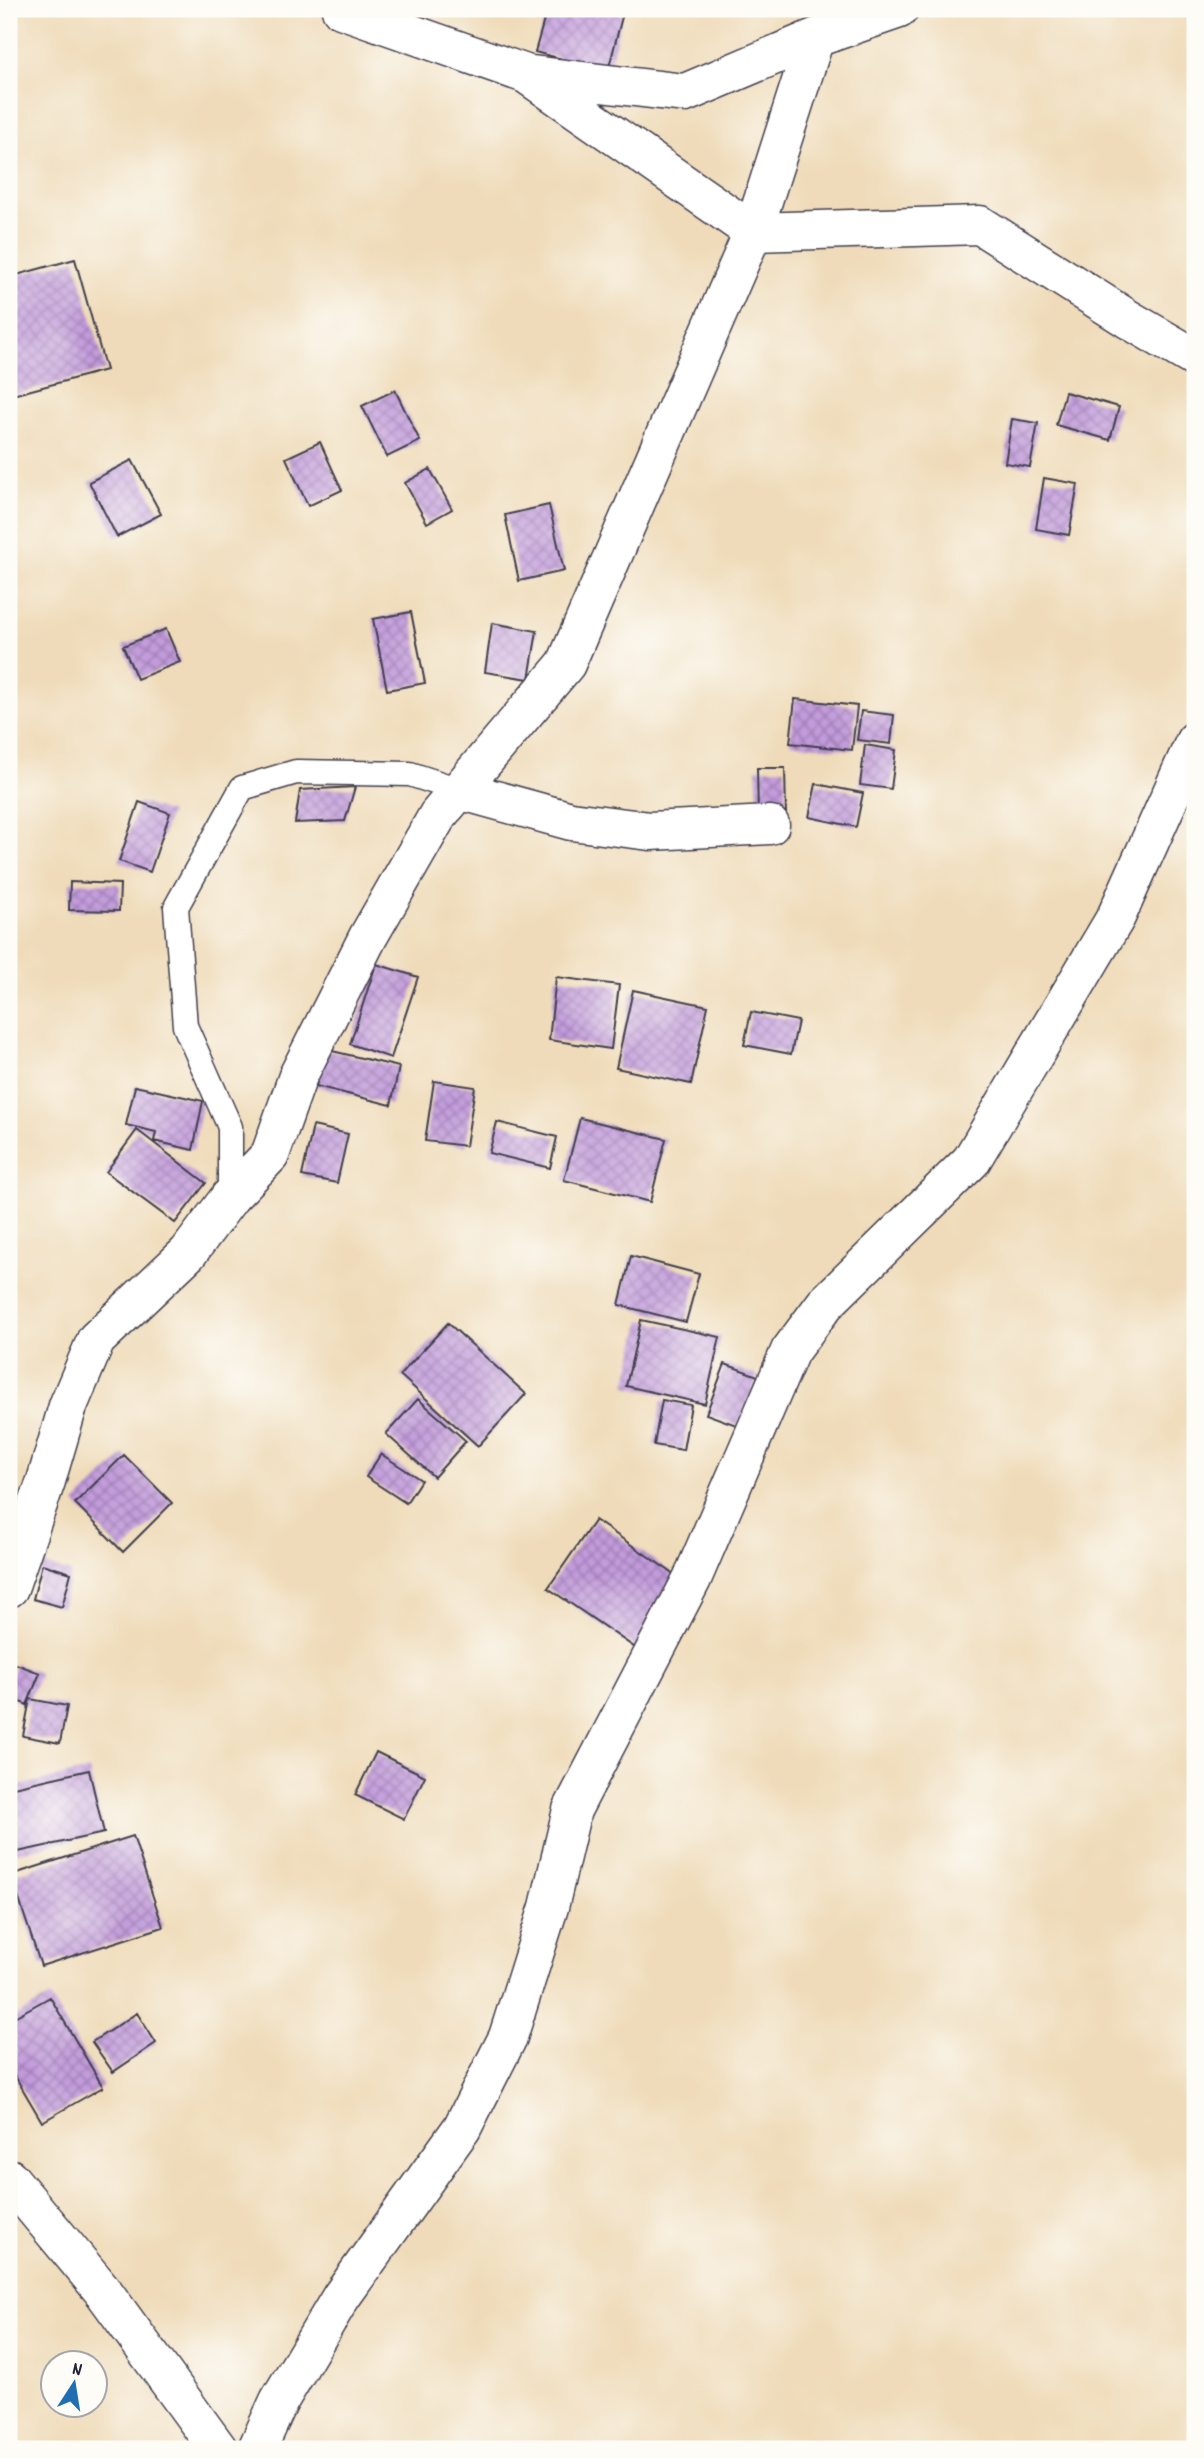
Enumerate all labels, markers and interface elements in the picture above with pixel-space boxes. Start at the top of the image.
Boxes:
north arrow [38,2350,108,2420]
text: N [69,2357,84,2385]

